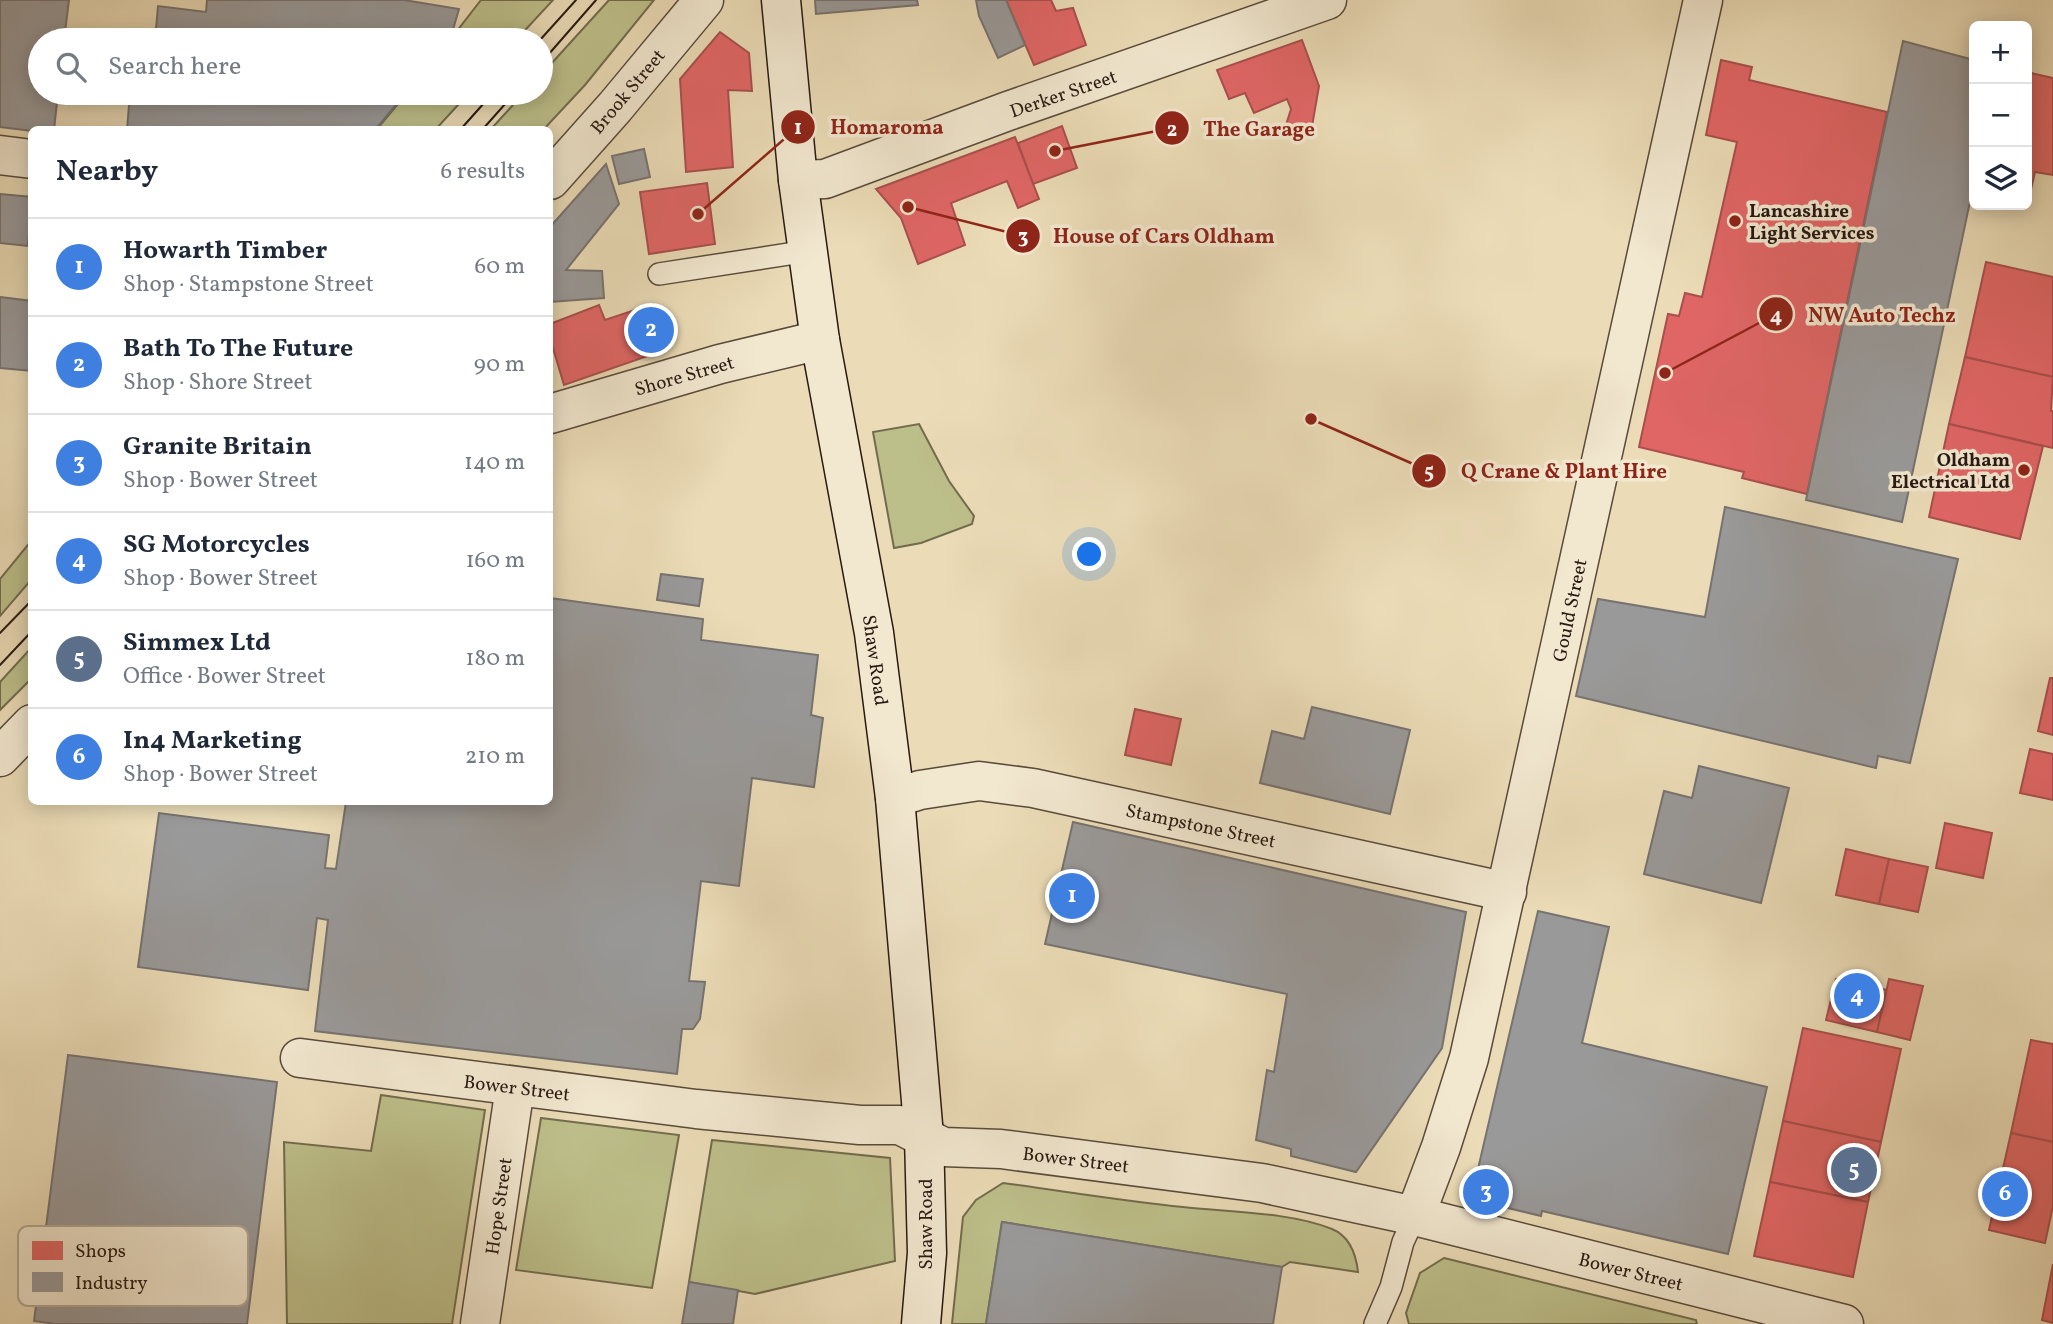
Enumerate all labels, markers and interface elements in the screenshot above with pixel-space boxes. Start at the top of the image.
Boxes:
map controls [1969,21,2032,210]
button: + [1969,21,2032,84]
search box [28,28,553,105]
street label: Brook Street [585,44,672,140]
icon: search [52,48,90,86]
text: Search here [108,49,241,85]
street label: Derker Street [1007,64,1121,125]
button: − [1969,84,2032,147]
callout: Homaroma [781,106,958,148]
callout: The Garage [1154,107,1329,149]
text: 1 [794,114,802,143]
text: Homaroma [830,114,944,143]
text: 2 [1167,116,1177,145]
text: The Garage [1203,116,1315,145]
button: layers [1969,147,2032,210]
text: Nearby [56,151,158,193]
text: 6 results [441,156,525,188]
place label: Lancashire Light Services [1749,199,1875,247]
marker: Lancashire Light Services [1727,213,1743,229]
callout: House of Cars Oldham [1005,215,1288,257]
text: 3 [1018,223,1028,252]
text: House of Cars Oldham [1053,223,1275,252]
text: Howarth Timber [123,233,327,269]
text: 1 [74,251,84,283]
text: 60 m [475,251,525,283]
text: Shop · Stampstone Street [123,269,374,301]
callout: NW Auto Techz [1759,293,1970,335]
text: 4 [1770,302,1783,331]
text: NW Auto Techz [1808,302,1956,331]
pin: 2 [628,304,674,356]
text: Bath To The Future [123,331,353,367]
text: 2 [73,349,85,381]
text: 90 m [474,349,525,381]
street label: Shore Street [632,350,738,404]
text: Shop · Shore Street [123,367,313,399]
text: Granite Britain [123,429,312,465]
text: 3 [73,447,85,479]
text: 140 m [464,447,525,479]
place label: Oldham Electrical Ltd [1891,448,2010,496]
callout: Q Crane & Plant Hire [1412,450,1681,492]
text: 5 [1424,458,1434,487]
text: Q Crane & Plant Hire [1461,458,1667,487]
marker: Oldham Electrical Ltd [2016,462,2032,478]
text: Shop · Bower Street [123,465,318,497]
text: SG Motorcycles [123,527,310,563]
your location [1072,537,1106,571]
text: 4 [72,545,86,577]
text: 160 m [466,545,525,577]
street label: Gould Street [1547,556,1595,664]
text: Shop · Bower Street [123,563,318,595]
street label: Shaw Road [855,613,893,707]
text: Simmex Ltd [123,625,271,661]
text: 5 [73,643,85,675]
text: 180 m [466,643,525,675]
text: Office · Bower Street [123,661,326,693]
text: In4 Marketing [123,723,302,759]
text: 6 [73,741,85,773]
text: 210 m [465,741,525,773]
text: Shop · Bower Street [123,759,318,791]
street label: Stampstone Street [1123,798,1278,856]
pin: 1 [1049,870,1095,922]
pin: 4 [1834,970,1880,1022]
street label: Bower Street [462,1070,572,1108]
street label: Bower Street [1021,1142,1131,1180]
pin: 5 [1831,1144,1877,1196]
street label: Hope Street [480,1156,520,1257]
pin: 3 [1463,1166,1509,1218]
pin: 6 [1982,1168,2028,1220]
street label: Shaw Road [914,1178,940,1270]
legend [18,1226,248,1306]
text: Shops [75,1239,126,1265]
street label: Bower Street [1576,1247,1686,1299]
text: Industry [75,1271,148,1297]

